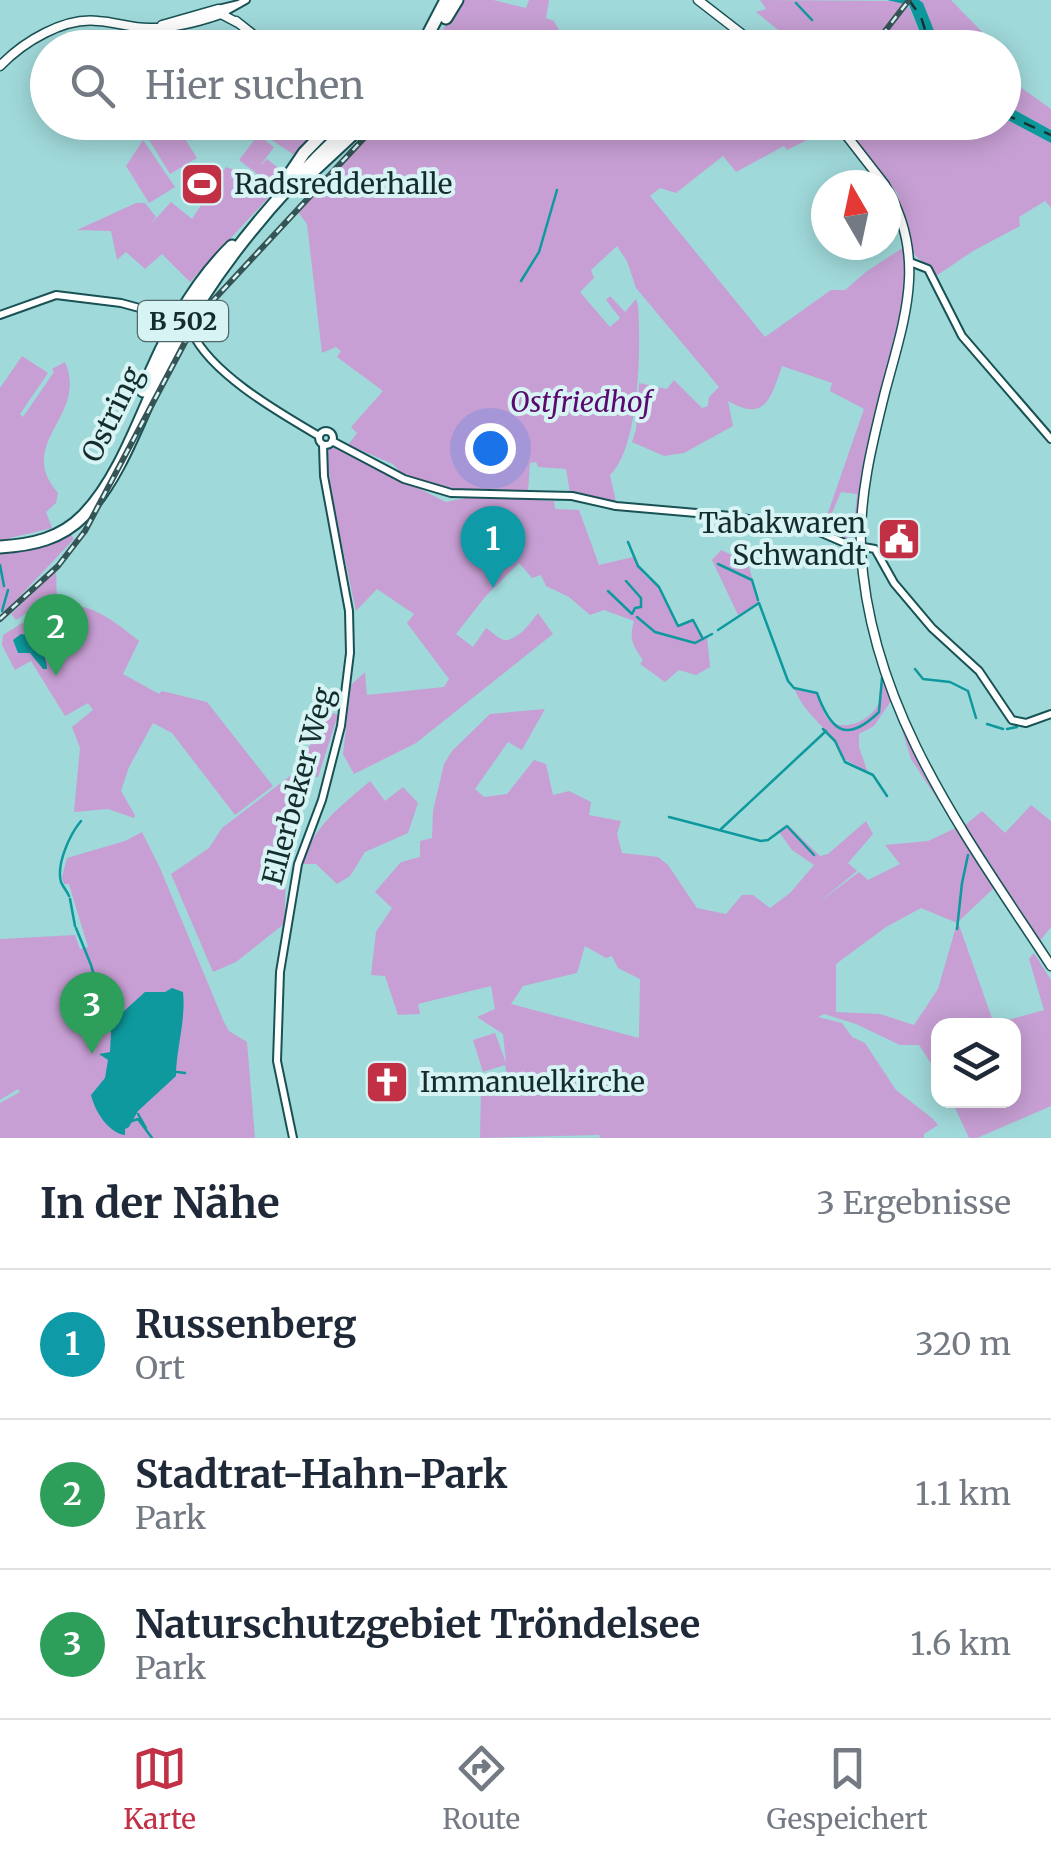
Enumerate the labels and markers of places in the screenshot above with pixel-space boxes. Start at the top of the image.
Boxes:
sports icon: Radsredderhalle [179,161,225,207]
place label: Radsredderhalle [234,166,452,202]
place label: Tabakwaren Schwandt [699,505,866,573]
pin: 1 [460,506,526,588]
public building icon: Tabakwaren Schwandt [876,516,922,562]
pin: 2 [23,594,88,676]
pin: 3 [59,972,124,1054]
church icon: Immanuelkirche [364,1059,410,1105]
place label: Immanuelkirche [420,1064,645,1100]

